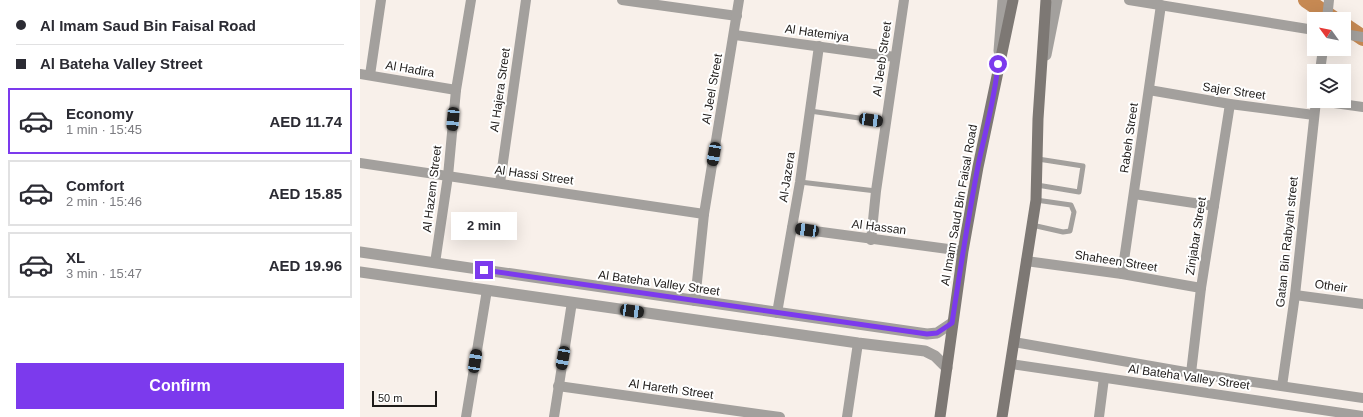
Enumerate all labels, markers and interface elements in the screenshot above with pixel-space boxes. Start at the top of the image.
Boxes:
north arrow [1307,12,1351,56]
map controls [1307,12,1351,108]
text: Al Imam Saud Bin Faisal Road [40,17,256,34]
street label: Al Jeeb Street [870,20,894,97]
street label: Al Hatemiya [784,22,850,44]
street label: Al Hajera Street [487,46,513,133]
street label: Al Jeel Street [699,52,725,125]
text: Al Bateha Valley Street [40,55,203,72]
route start [989,55,1007,73]
street label: Al Hadira [384,58,436,80]
button: layers [1307,64,1351,108]
street label: Sajer Street [1202,80,1267,102]
street label: Rabeh Street [1117,101,1141,174]
icon: car [18,103,54,139]
text: Economy [66,105,134,122]
car [446,107,460,131]
car [858,112,884,128]
text: AED 11.74 [269,113,342,130]
text: 1 min · 15:45 [66,122,142,137]
street label: Al Imam Saud Bin Faisal Road [938,123,980,287]
car [706,141,722,167]
street label: Al Hazem Street [420,144,444,233]
street label: Al-Jazera [776,151,798,203]
street label: Al Hassi Street [494,163,575,188]
icon: car [18,175,54,211]
street label: Gatan Bin Rabyah street [1273,175,1301,308]
text: Comfort [66,177,124,194]
text: AED 15.85 [269,185,342,202]
text: 2 min · 15:46 [66,194,142,209]
street label: Zinjabar Street [1183,195,1209,276]
callout: 2 min [451,212,517,240]
street label: Al Hassan [851,217,907,237]
text: 2 min [467,218,501,233]
car [794,222,820,238]
icon: car [18,247,54,283]
street label: Shaheen Street [1074,248,1159,275]
text: XL [66,249,85,266]
text: AED 19.96 [269,257,342,274]
route end [475,261,493,279]
text: 3 min · 15:47 [66,266,142,281]
street label: Al Bateha Valley Street [597,268,721,299]
street label: Otheir [1314,277,1348,295]
car [619,303,645,319]
car [555,345,571,371]
car [467,348,483,374]
street label: Al Bateha Valley Street [1127,362,1251,393]
button: Confirm [16,363,344,409]
street label: Al Hareth Street [628,376,715,402]
scale bar [372,389,437,408]
text: 50 m [378,392,402,404]

